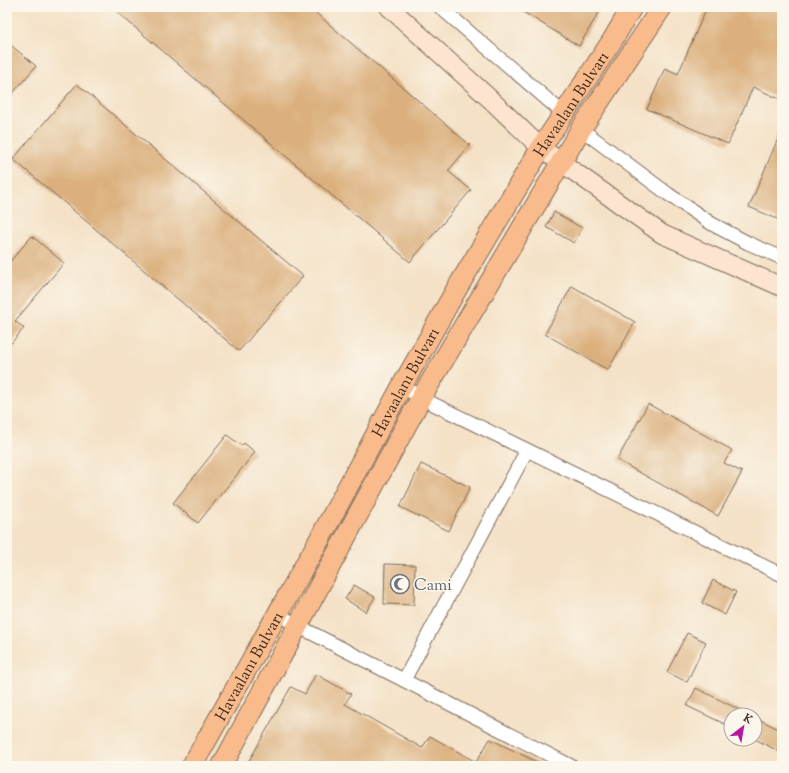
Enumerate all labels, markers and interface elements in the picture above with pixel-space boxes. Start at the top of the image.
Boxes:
street label: Havaalanı Bulvarı [529,48,616,162]
street label: Havaalanı Bulvarı [367,324,447,442]
mosque icon: Cami [389,573,411,595]
place label: Cami [414,575,452,598]
street label: Havaalanı Bulvarı [211,608,291,726]
north arrow [723,707,763,747]
text: K [739,710,755,728]

